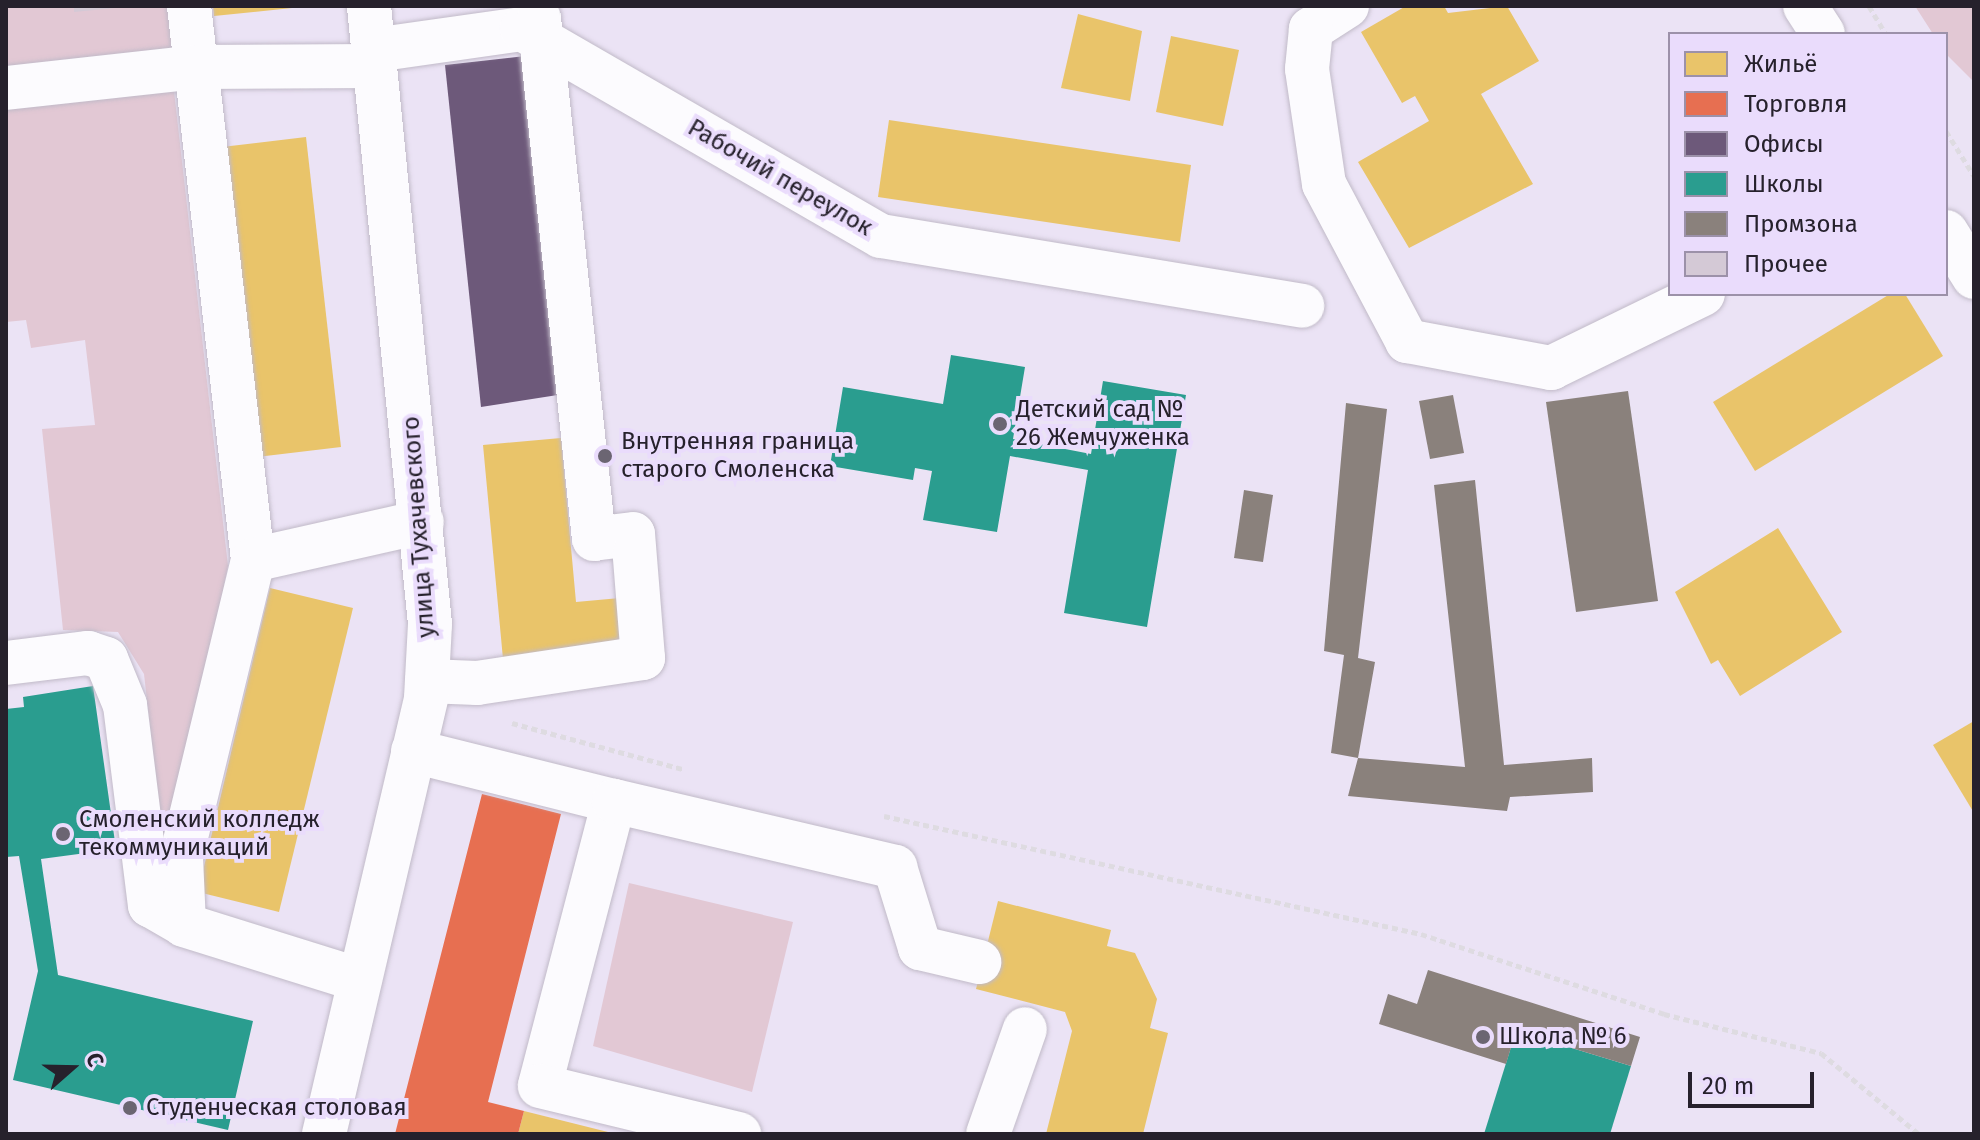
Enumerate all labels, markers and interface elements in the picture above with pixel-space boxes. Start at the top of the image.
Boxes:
legend [1668,32,1948,296]
text: Жильё [1744,50,1817,78]
text: Торговля [1744,90,1847,118]
street label: Рабочий переулок [683,113,877,243]
text: Офисы [1744,130,1824,158]
text: Школы [1744,170,1824,198]
text: Промзона [1744,210,1858,238]
text: Прочее [1744,250,1828,278]
place label: Детский сад № 26 Жемчуженка [1016,396,1190,452]
street label: улица Тухачевского [397,415,441,639]
marker: Детский сад № 26 Жемчуженка [991,415,1009,433]
place label: Внутренняя граница старого Смоленска [621,428,854,484]
marker: Внутренняя граница старого Смоленска [596,447,614,465]
place label: Смоленский колледж текоммуникаций [79,806,320,862]
marker: Смоленский колледж текоммуникаций [54,825,72,843]
place label: Школа № 6 [1499,1023,1627,1051]
north arrow [32,1028,112,1108]
marker: Школа № 6 [1474,1028,1492,1046]
text: С [80,1049,110,1070]
scale bar [1692,1056,1818,1106]
text: 20 m [1702,1072,1754,1100]
place label: Студенческая столовая [146,1094,407,1122]
marker: Студенческая столовая [121,1099,139,1117]

